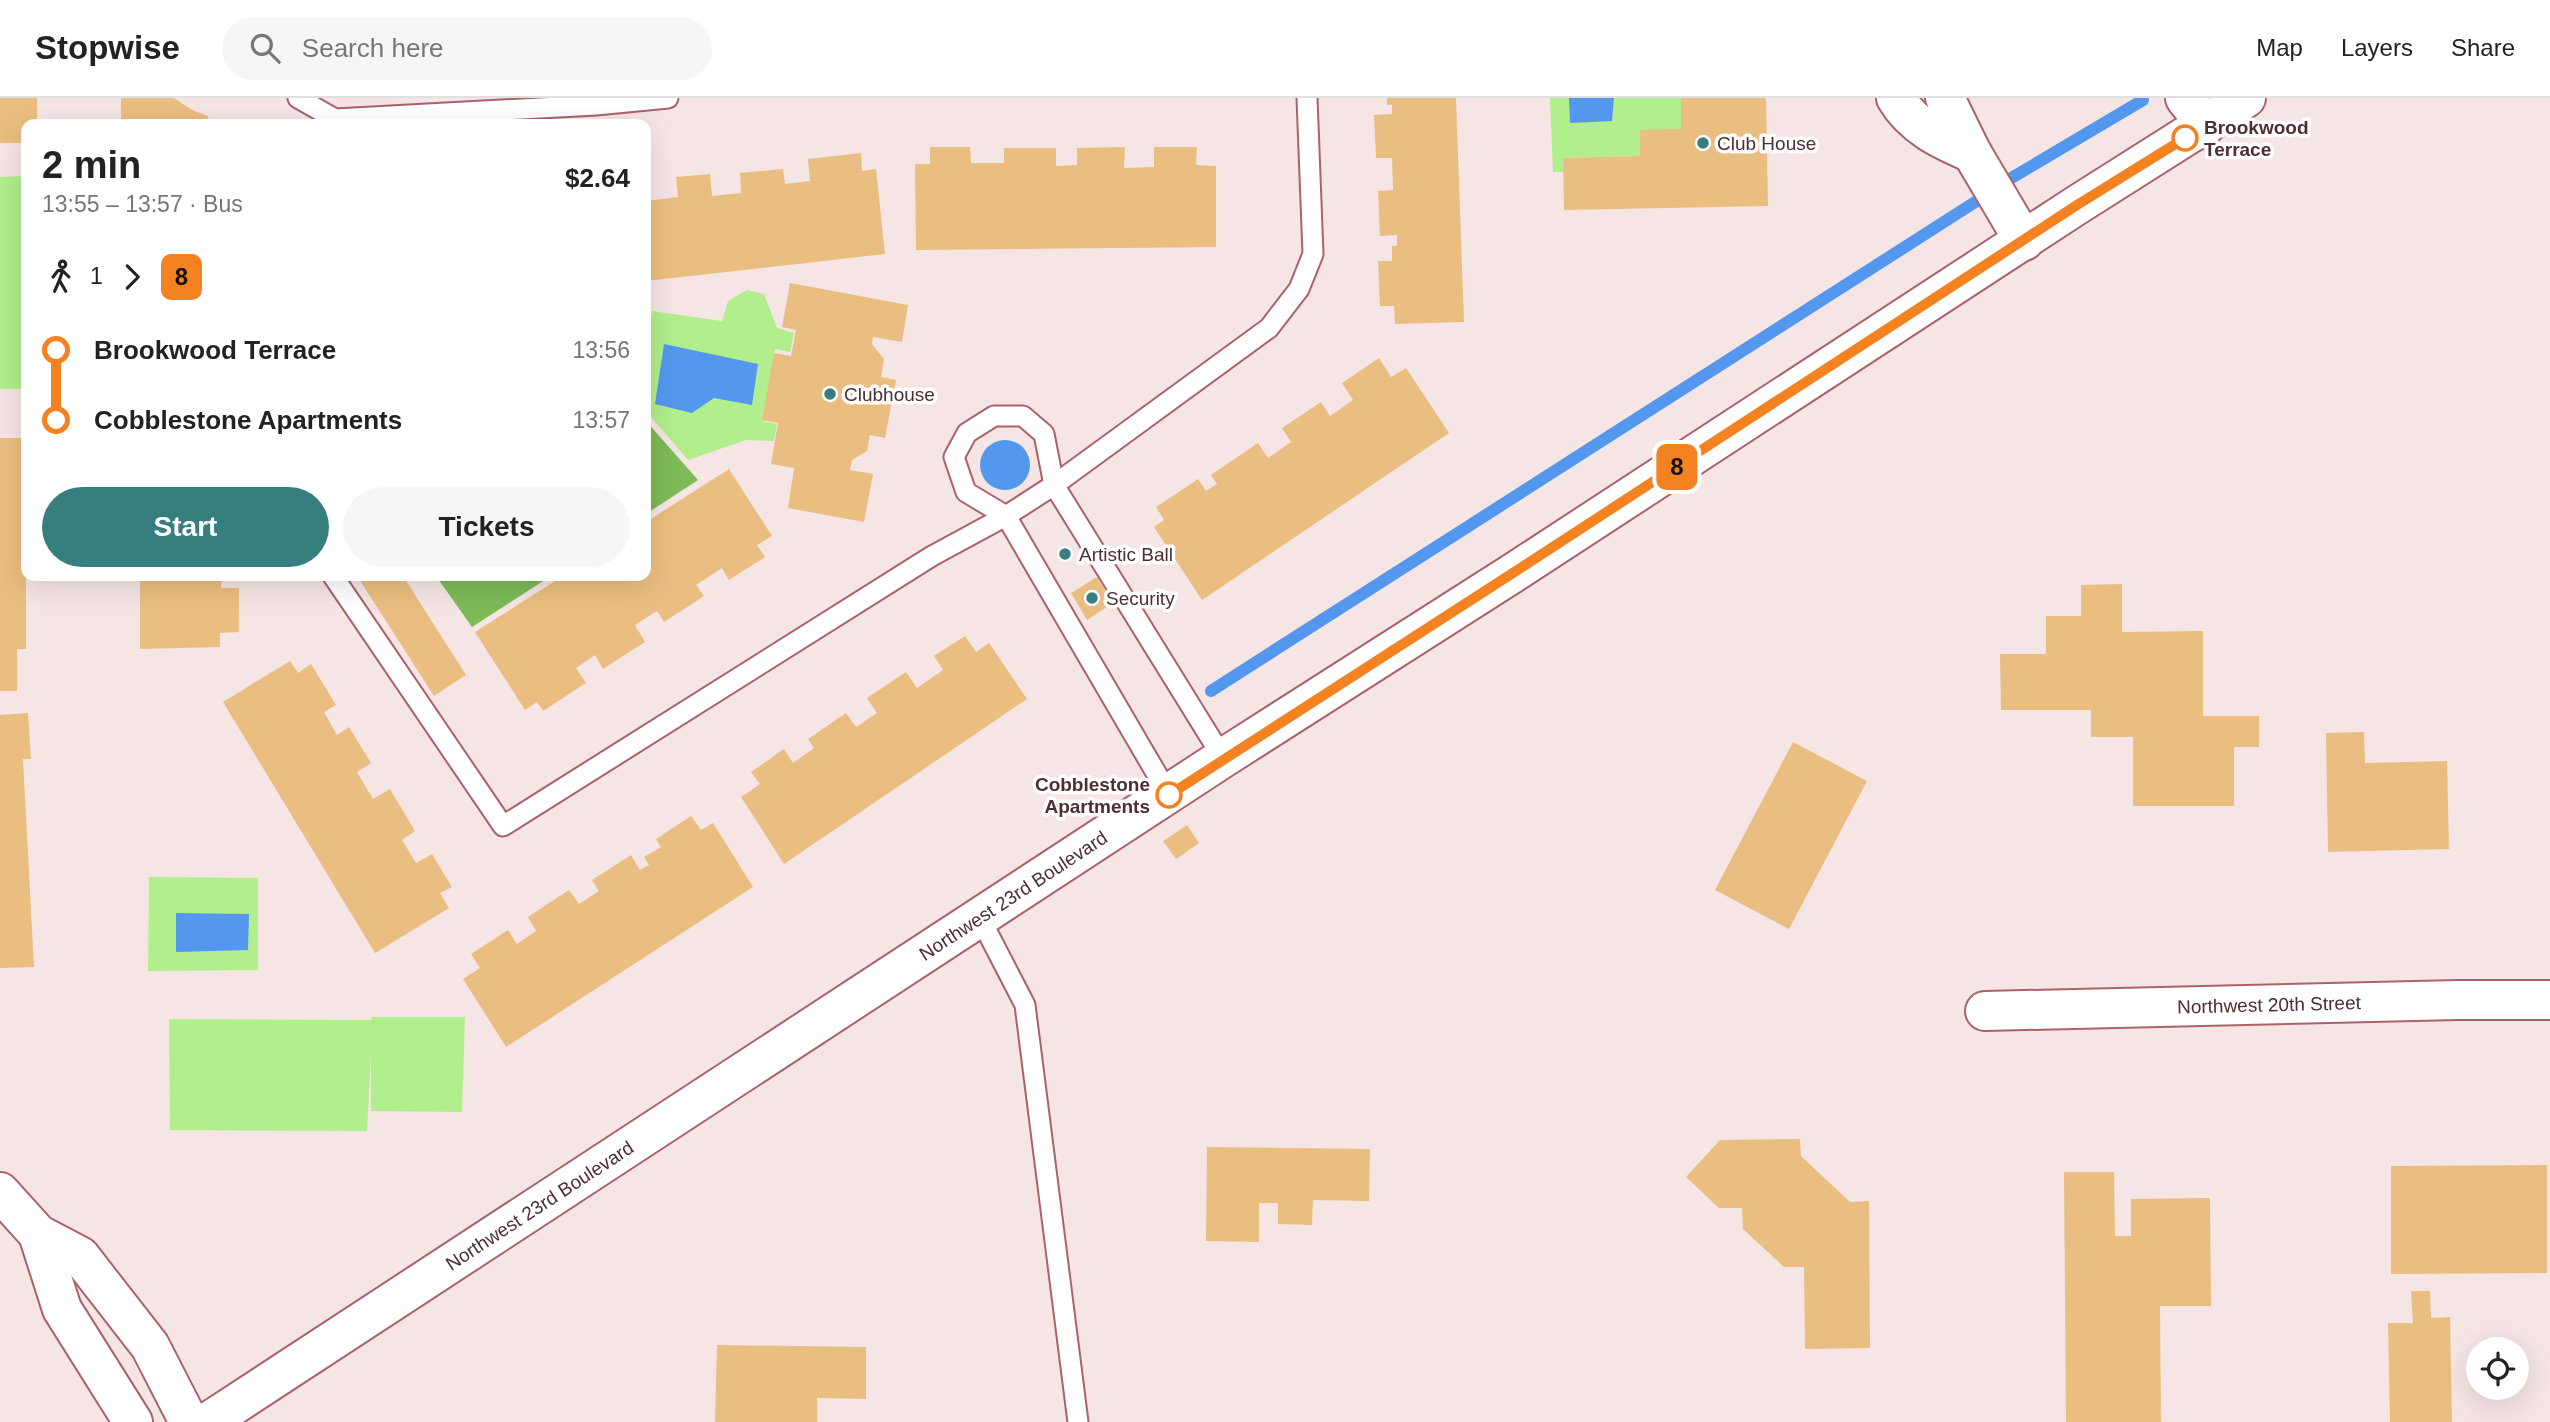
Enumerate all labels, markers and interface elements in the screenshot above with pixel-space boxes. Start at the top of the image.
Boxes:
search box [222,17,712,80]
text: Stopwise [35,29,180,66]
icon: search [246,29,284,67]
text: Search here [302,33,444,63]
text: Map [2256,34,2303,61]
text: Layers [2341,34,2413,61]
text: Share [2451,34,2515,61]
place label: Brookwood Terrace [2204,117,2309,160]
marker: Brookwood Terrace [2172,125,2198,151]
place label: Club House [1717,133,1816,154]
marker: Club House [1695,135,1711,151]
text: 2 min [42,144,141,186]
text: $2.64 [565,163,630,193]
text: 13:55 – 13:57 · Bus [42,191,243,217]
icon: walk [42,258,80,296]
icon: forward [113,258,151,296]
text: 1 [90,263,103,289]
text: 8 [175,263,188,290]
text: Brookwood Terrace [94,335,336,365]
text: 13:56 [572,337,630,363]
place label: Clubhouse [844,384,935,405]
marker: Clubhouse [822,386,838,402]
text: Cobblestone Apartments [94,405,402,435]
text: 13:57 [572,407,630,433]
line badge: 8 [1654,444,1700,490]
text: 8 [1670,453,1684,480]
button: Start [42,487,329,567]
button: Tickets [343,487,630,567]
place label: Artistic Ball [1079,544,1173,565]
marker: Artistic Ball [1057,546,1073,562]
place label: Security [1106,588,1175,609]
marker: Security [1084,590,1100,606]
place label: Cobblestone Apartments [1035,774,1150,817]
marker: Cobblestone Apartments [1156,782,1182,808]
street label: Northwest 23rd Boulevard [915,826,1111,964]
street label: Northwest 20th Street [2177,992,2362,1017]
street label: Northwest 23rd Boulevard [442,1136,637,1274]
map controls [2466,1337,2529,1400]
button: locate [2466,1337,2529,1400]

